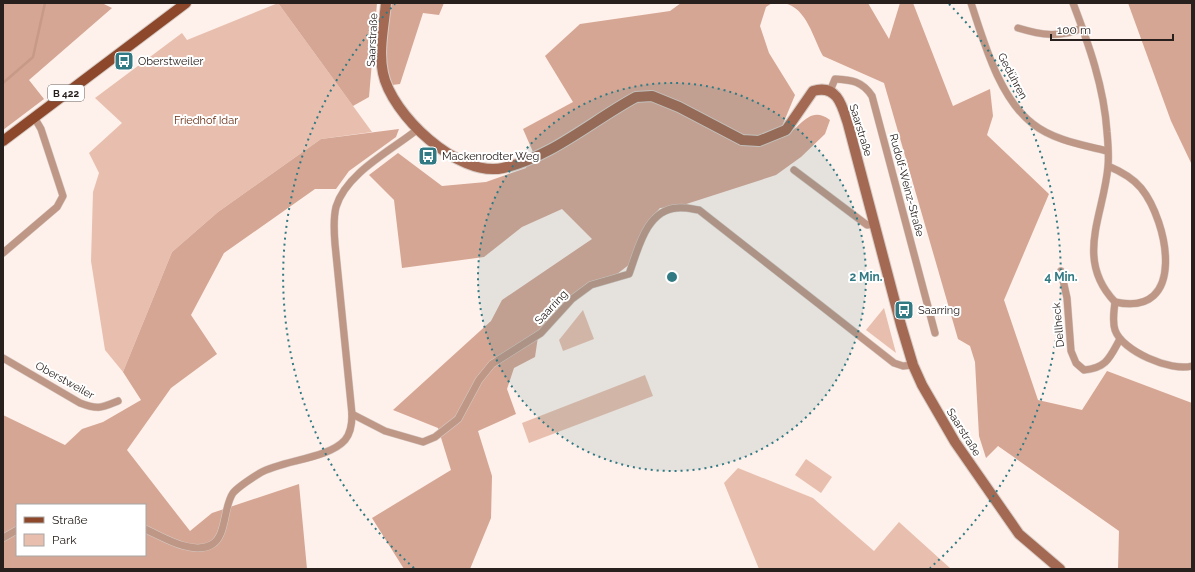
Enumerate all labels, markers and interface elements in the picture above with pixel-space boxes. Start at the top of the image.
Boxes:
street label: Saarstraße [365,12,380,67]
scale bar [1051,16,1173,42]
text: 100 m [1057,23,1091,37]
bus stop icon: Oberstweiler [113,50,135,72]
street label: Gedühren [995,51,1030,102]
place label: Oberstweiler [138,55,203,68]
road number: B 422 [48,85,84,101]
street label: Saarstraße [846,102,875,158]
park label: Friedhof Idar [174,114,238,127]
street label: Rudolf-Weinz-Straße [887,132,927,239]
bus stop icon: Mackenrodter Weg [417,145,439,167]
place label: Mackenrodter Weg [442,150,539,163]
centre of rings [665,270,679,284]
text: 2 Min. [849,270,883,284]
text: 4 Min. [1044,270,1078,284]
street label: Saarring [532,288,570,327]
bus stop icon: Saarring [893,299,915,321]
street label: Dellheck [1050,302,1067,348]
place label: Saarring [918,304,960,317]
street label: Oberstweiler [33,359,97,402]
street label: Saarstraße [944,406,984,459]
legend [16,504,146,556]
text: Straße [52,513,88,527]
text: Park [52,533,77,547]

